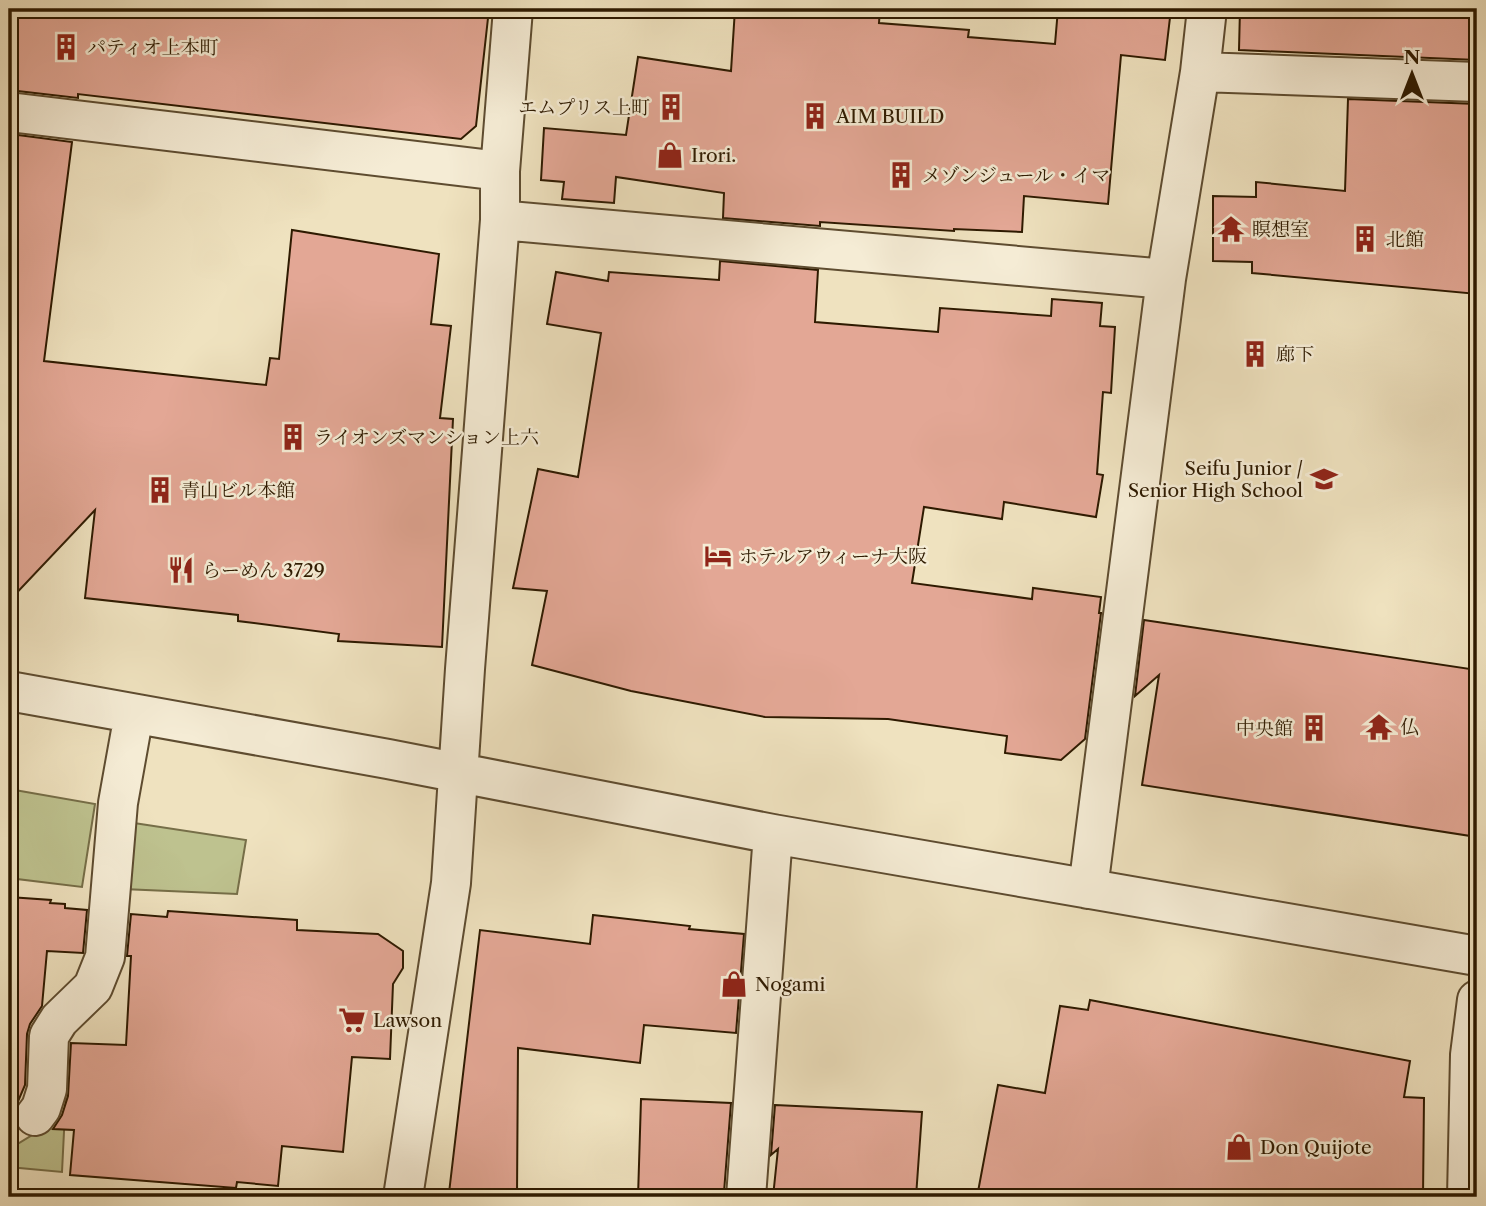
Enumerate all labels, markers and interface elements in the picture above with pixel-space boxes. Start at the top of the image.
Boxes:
building icon: パティオ上本町 [51,32,81,62]
place label: パティオ上本町 [87,36,218,59]
north arrow [1378,38,1448,108]
text: N [1404,46,1420,69]
building icon: エムプリス上町 [656,92,686,122]
place label: エムプリス上町 [518,96,650,119]
building icon: AIM BUILD [800,101,830,131]
place label: AIM BUILD [835,105,944,128]
shop icon: Irori. [655,140,685,170]
place label: Irori. [691,144,736,167]
building icon: メゾンジュール・イマ [886,160,916,190]
place label: メゾンジュール・イマ [922,164,1110,187]
temple icon: 瞑想室 [1216,214,1246,244]
place label: 瞑想室 [1252,218,1309,241]
building icon: 北館 [1350,224,1380,254]
place label: 北館 [1386,228,1424,251]
building icon: 廊下 [1240,339,1270,369]
place label: 廊下 [1276,343,1314,366]
building icon: ライオンズマンション上六 [278,422,308,452]
place label: ライオンズマンション上六 [314,426,539,449]
place label: Seifu Junior / Senior High School [1128,457,1303,502]
school or university icon: Seifu Junior / Senior High School [1309,464,1339,494]
building icon: 青山ビル本館 [145,475,175,505]
place label: 青山ビル本館 [181,479,295,502]
hotel icon: ホテルアウィーナ大阪 [703,541,733,571]
place label: ホテルアウィーナ大阪 [739,545,927,568]
restaurant icon: らーめん 3729 [166,555,196,585]
place label: らーめん 3729 [202,559,325,582]
temple icon: 仏 [1364,712,1394,742]
building icon: 中央館 [1299,713,1329,743]
place label: 仏 [1400,716,1419,739]
place label: 中央館 [1236,717,1293,740]
shop icon: Nogami [719,969,749,999]
place label: Nogami [755,973,826,996]
supermarket icon: Lawson [337,1005,367,1035]
place label: Lawson [373,1009,442,1032]
shop icon: Don Quijote [1224,1132,1254,1162]
place label: Don Quijote [1260,1136,1372,1159]

